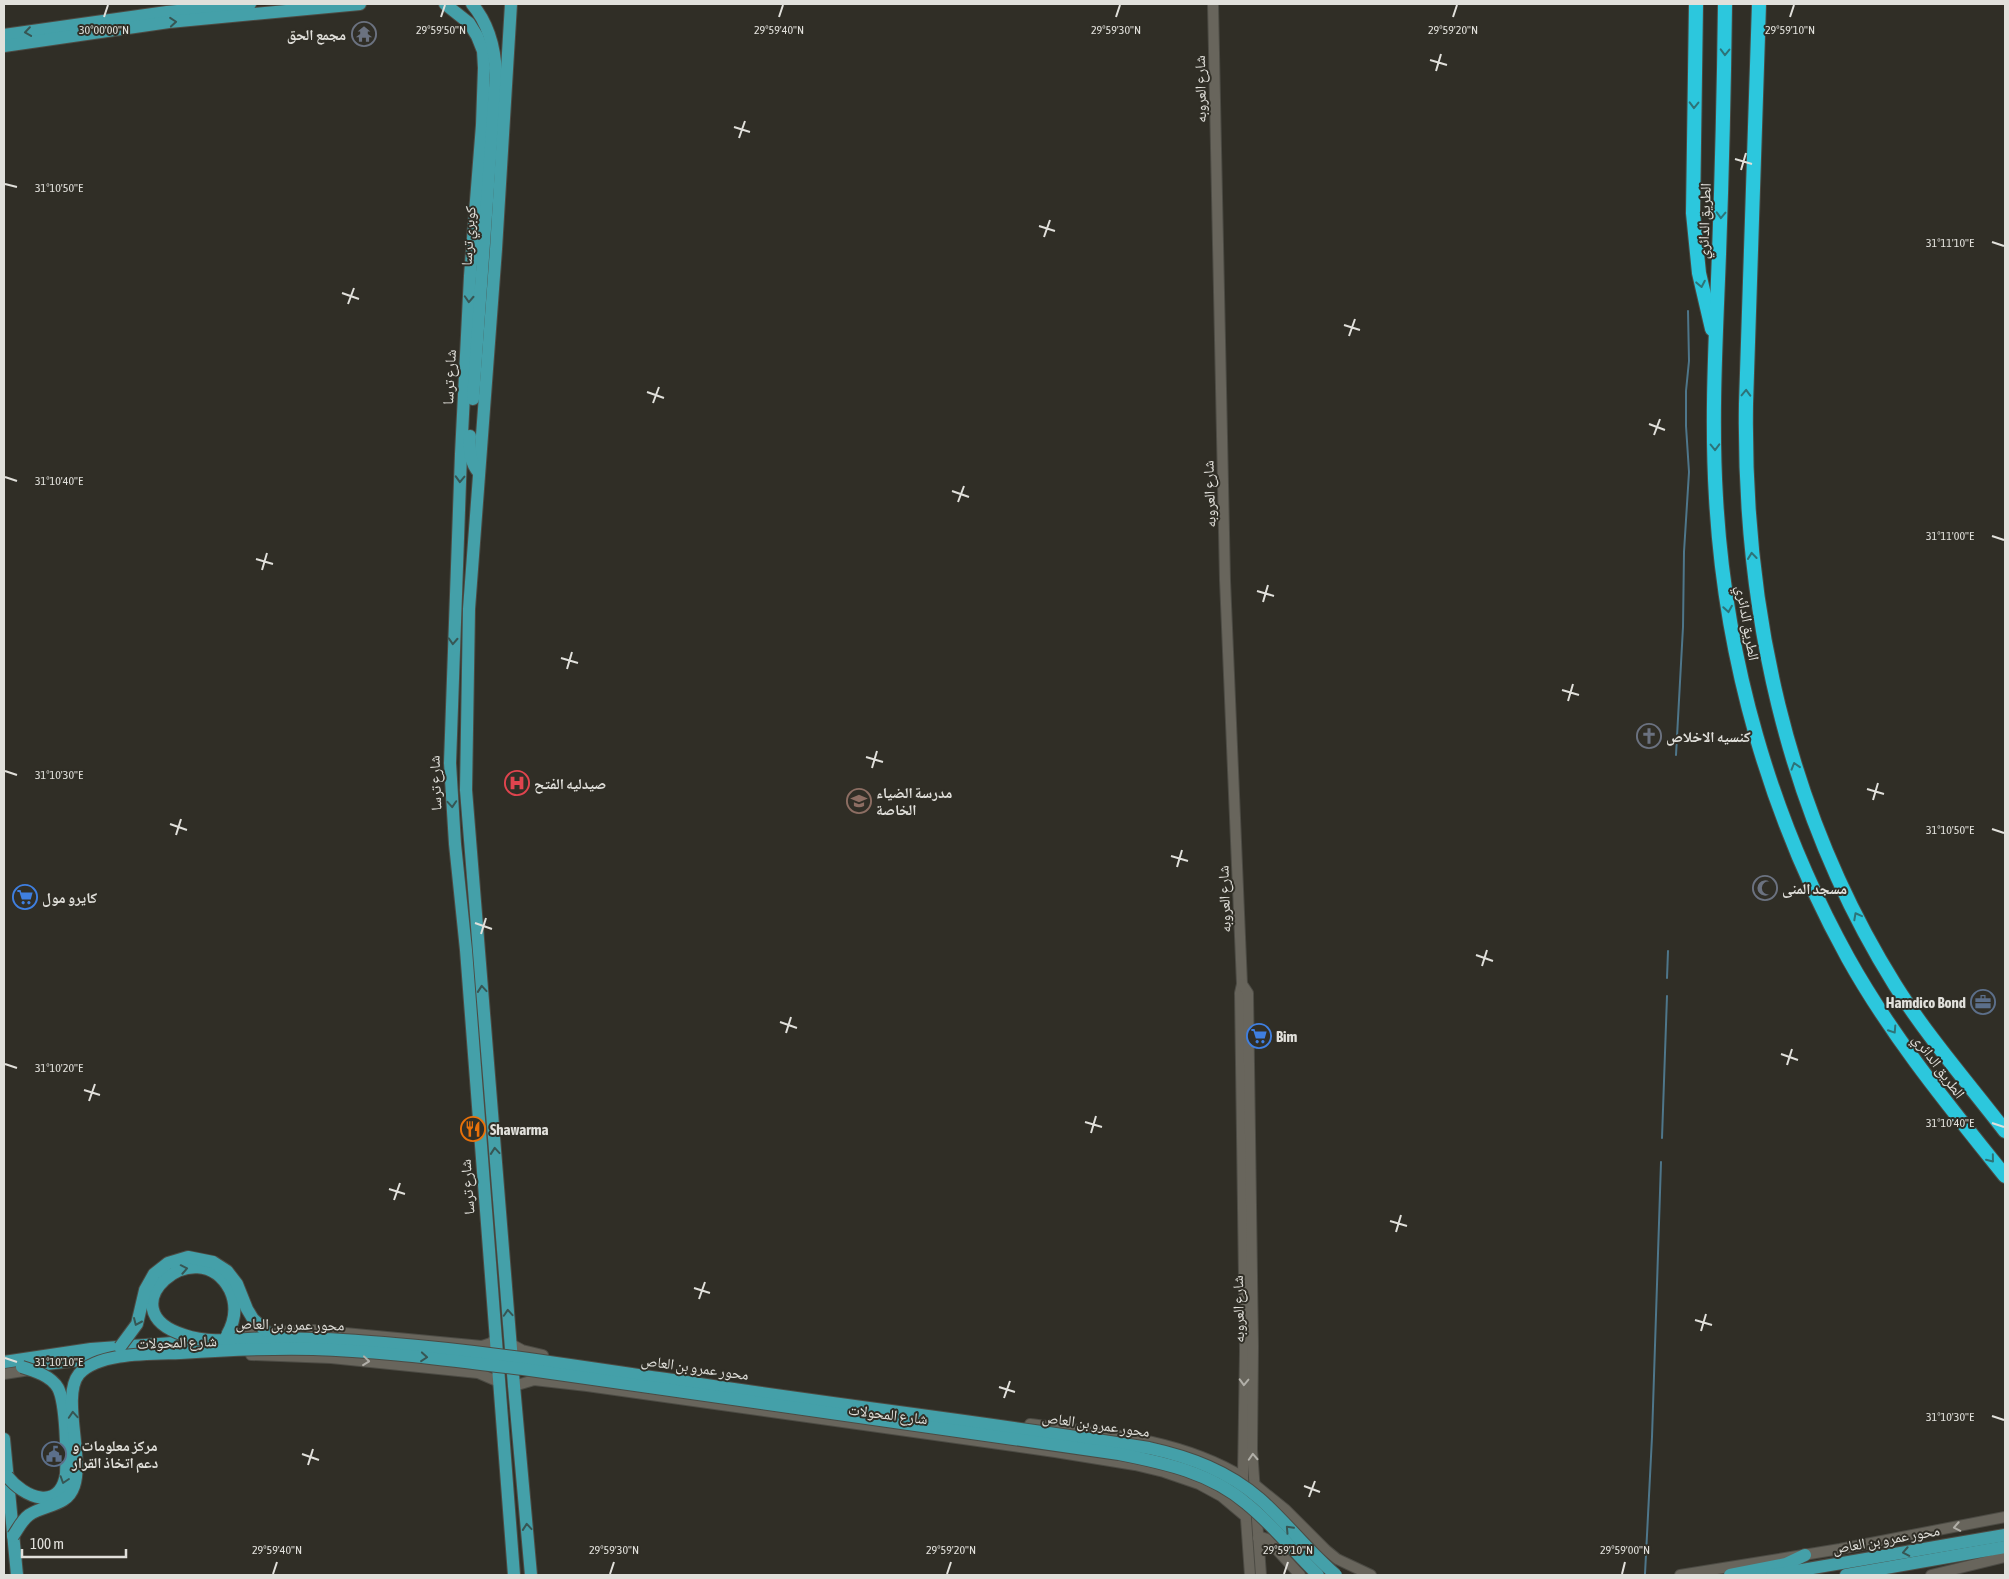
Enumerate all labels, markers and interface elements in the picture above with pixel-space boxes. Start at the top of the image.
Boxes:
one-way arrow [170,16,178,27]
temple icon: مجمع الحق [351,21,377,47]
text: 30°00'00"N [79,23,129,37]
text: 29°59'50"N [416,23,466,37]
text: 29°59'40"N [754,23,804,37]
text: 29°59'30"N [1091,23,1141,37]
text: 29°59'20"N [1428,23,1478,37]
text: 29°59'10"N [1765,23,1815,37]
one-way arrow [24,26,33,36]
place label: مجمع الحق [287,26,346,45]
one-way arrow [1719,49,1730,57]
street label: شارع العروبه [1191,55,1211,123]
one-way arrow [1689,101,1700,109]
text: 31°10'50"E [35,181,83,195]
street label: الطريق الدائري [1694,183,1718,259]
street label: كوبري ترسا [457,206,482,267]
one-way arrow [1715,211,1726,219]
text: 31°11'10"E [1926,236,1974,250]
one-way arrow [1696,280,1706,289]
one-way arrow [464,295,475,303]
street label: شارع ترسا [439,349,461,405]
one-way arrow [1741,389,1752,397]
one-way arrow [1710,444,1720,452]
street label: شارع العروبه [1199,460,1221,528]
text: 31°10'40"E [35,474,83,488]
one-way arrow [455,476,465,483]
text: 31°11'00"E [1926,529,1974,543]
one-way arrow [1747,551,1758,559]
street label: الطريق الدائري [1729,584,1763,663]
one-way arrow [1722,605,1733,613]
one-way arrow [448,638,459,646]
church icon: كنسيه الاخلاص [1636,723,1662,749]
place label: كنسيه الاخلاص [1666,728,1751,746]
street label: شارع ترسا [426,755,446,811]
one-way arrow [1790,762,1800,771]
text: 31°10'30"E [35,768,83,782]
hospital icon: صيدليه الفتح [504,770,530,796]
place label: صيدليه الفتح [534,775,606,794]
place label: مدرسة الضياء الخاصة [876,784,952,818]
school or university icon: مدرسة الضياء الخاصة [846,788,872,814]
one-way arrow [446,800,457,808]
text: 31°10'50"E [1926,823,1974,837]
street label: شارع العروبه [1214,865,1236,933]
mosque icon: مسجد المنى [1752,875,1778,901]
place label: مسجد المنى [1782,880,1847,898]
supermarket icon: كايرو مول [12,884,38,910]
place label: كايرو مول [42,889,97,907]
one-way arrow [1853,912,1863,921]
one-way arrow [476,984,487,992]
office icon: Hamdico Bond [1970,989,1996,1015]
place label: Hamdico Bond [1886,994,1966,1011]
supermarket icon: Bim [1246,1023,1272,1049]
one-way arrow [1887,1024,1896,1033]
place label: Bim [1276,1028,1298,1045]
street label: الطريق الدائري [1906,1031,1969,1104]
text: 31°10'20"E [35,1061,83,1075]
restaurant icon: Shawarma [460,1116,486,1142]
text: 31°10'40"E [1926,1116,1974,1130]
place label: Shawarma [490,1121,549,1138]
one-way arrow [490,1146,501,1154]
one-way arrow [1986,1153,1994,1162]
street label: شارع ترسا [457,1158,479,1215]
one-way arrow [180,1265,189,1275]
street label: شارع العروبه [1229,1275,1249,1343]
one-way arrow [503,1308,514,1316]
street label: محور عمرو بن العاص [235,1315,345,1335]
one-way arrow [132,1317,143,1326]
street label: شارع المحولات [137,1332,217,1354]
one-way arrow [420,1351,428,1362]
street label: محور عمرو بن العاص [640,1351,750,1385]
text: 31°10'10"E [35,1355,83,1369]
one-way arrow [362,1356,370,1367]
one-way arrow [1238,1378,1249,1386]
street label: شارع المحولات [847,1401,929,1429]
street label: محور عمرو بن العاص [1041,1408,1151,1442]
text: 31°10'30"E [1926,1410,1974,1424]
one-way arrow [68,1411,79,1419]
place label: مركز معلومات و دعم اتخاذ القرار [71,1437,158,1473]
public building icon: مركز معلومات و دعم اتخاذ القرار [41,1441,67,1467]
one-way arrow [1247,1453,1258,1461]
one-way arrow [59,1476,69,1484]
street label: محور عمرو بن العاص [1831,1521,1942,1559]
one-way arrow [1953,1521,1962,1531]
one-way arrow [521,1522,532,1530]
one-way arrow [1286,1525,1295,1534]
scale bar [22,1526,126,1558]
text: 100 m [30,1535,64,1552]
text: 29°59'40"N [252,1543,302,1557]
text: 29°59'30"N [589,1543,639,1557]
text: 29°59'20"N [926,1543,976,1557]
text: 29°59'10"N [1263,1543,1313,1557]
text: 29°59'00"N [1600,1543,1650,1557]
one-way arrow [1901,1547,1910,1557]

